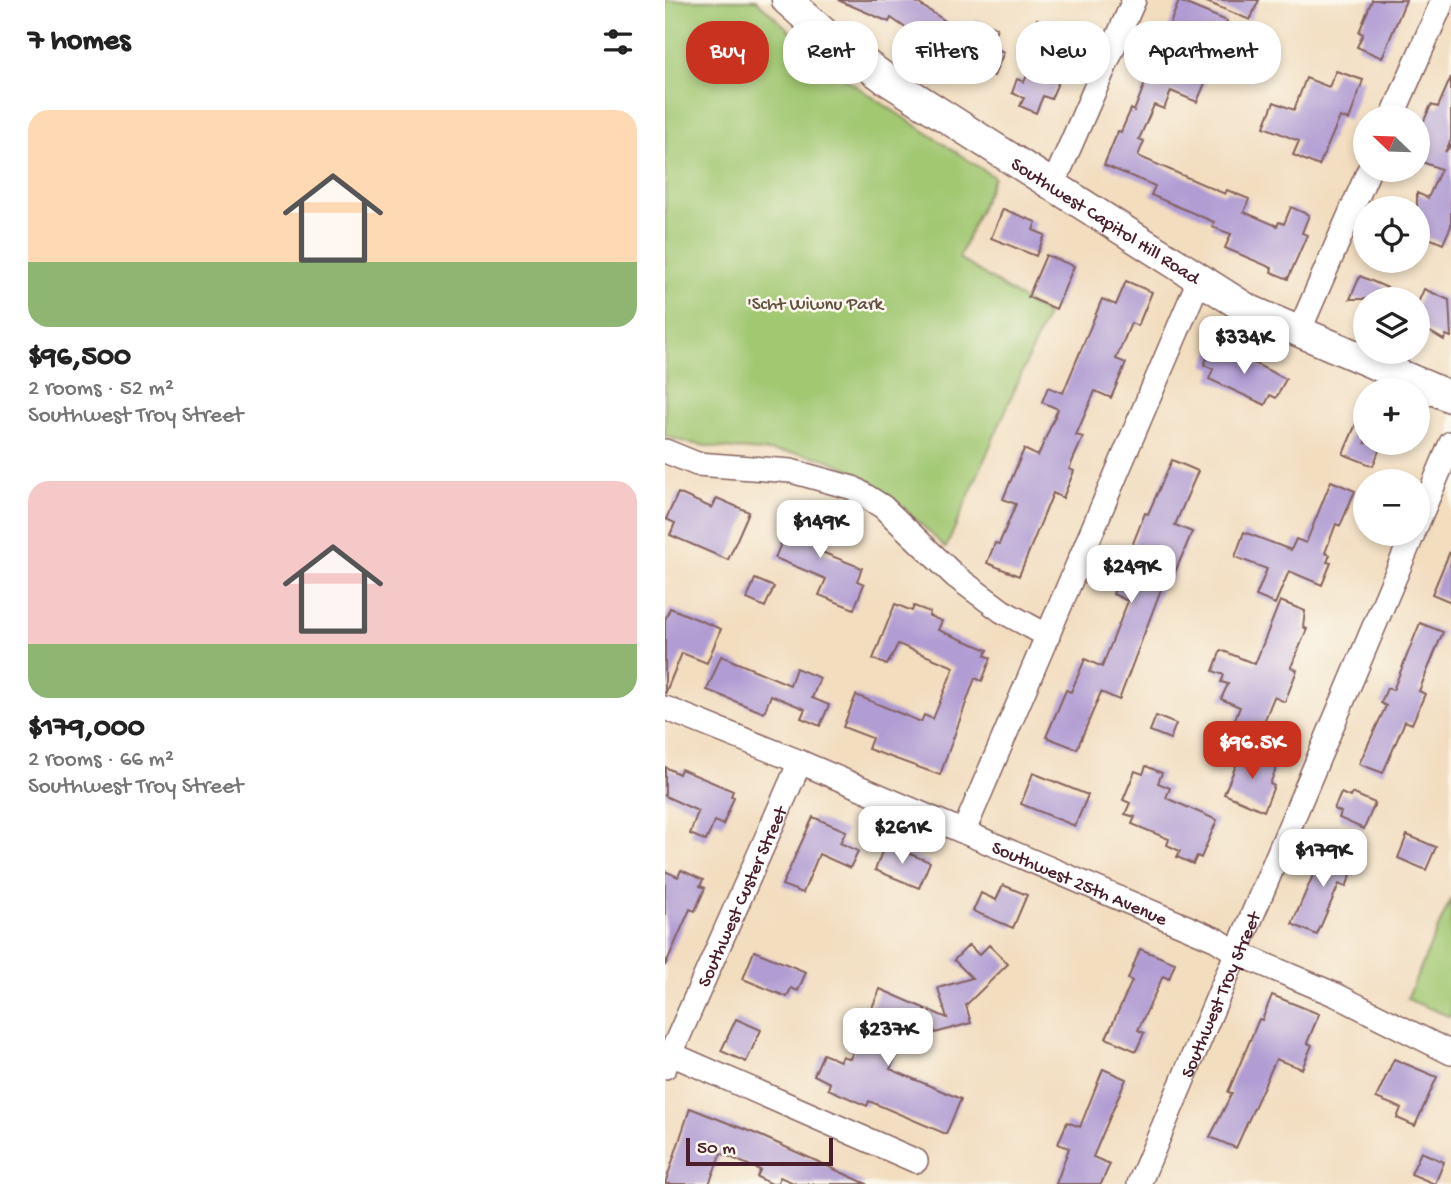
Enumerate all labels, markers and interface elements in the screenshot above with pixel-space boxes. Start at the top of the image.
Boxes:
chip: Buy [686,21,769,84]
chip: Rent [783,21,878,84]
chip: Filters [892,21,1002,84]
chip: New [1016,21,1110,84]
chip: Apartment [1124,21,1281,84]
icon: filters [599,23,637,61]
text: 7 homes [28,25,130,60]
north arrow [1353,105,1430,182]
map controls [1353,105,1430,546]
street label: Southwest Capitol Hill Road [1006,154,1205,292]
icon: home [270,155,396,281]
button: locate [1353,196,1430,273]
button: layers [1353,287,1430,364]
park label: 'Scht Wiwnu Park [747,294,885,317]
pin: $334K [1195,316,1293,376]
text: $334K [1215,325,1273,352]
text: $96,500 [28,341,131,376]
text: 2 rooms · 52 m² [28,376,174,403]
button: + [1353,378,1430,455]
text: Southwest Troy Street [28,403,243,430]
button: − [1353,469,1430,546]
pin: $149K [771,500,869,560]
text: $149K [793,509,847,536]
icon: home [270,526,396,652]
pin: $249K [1082,546,1180,605]
text: $249K [1103,554,1159,581]
text: $179,000 [28,712,145,747]
pin: $96.5K [1195,722,1309,781]
text: $96.5K [1219,730,1285,757]
text: 2 rooms · 66 m² [28,747,174,774]
text: Southwest Troy Street [28,774,243,801]
street label: Southwest Custer Street [694,801,795,991]
pin: $261K [853,806,951,866]
text: $261K [874,815,930,842]
pin: $179K [1274,830,1372,889]
street label: Southwest 25th Avenue [988,837,1170,932]
text: $179K [1295,838,1351,865]
street label: Southwest Troy Street [1177,907,1268,1082]
pin: $237K [839,1009,937,1068]
text: $237K [859,1017,917,1044]
scale bar [686,1135,833,1167]
text: 50 m [697,1138,736,1161]

